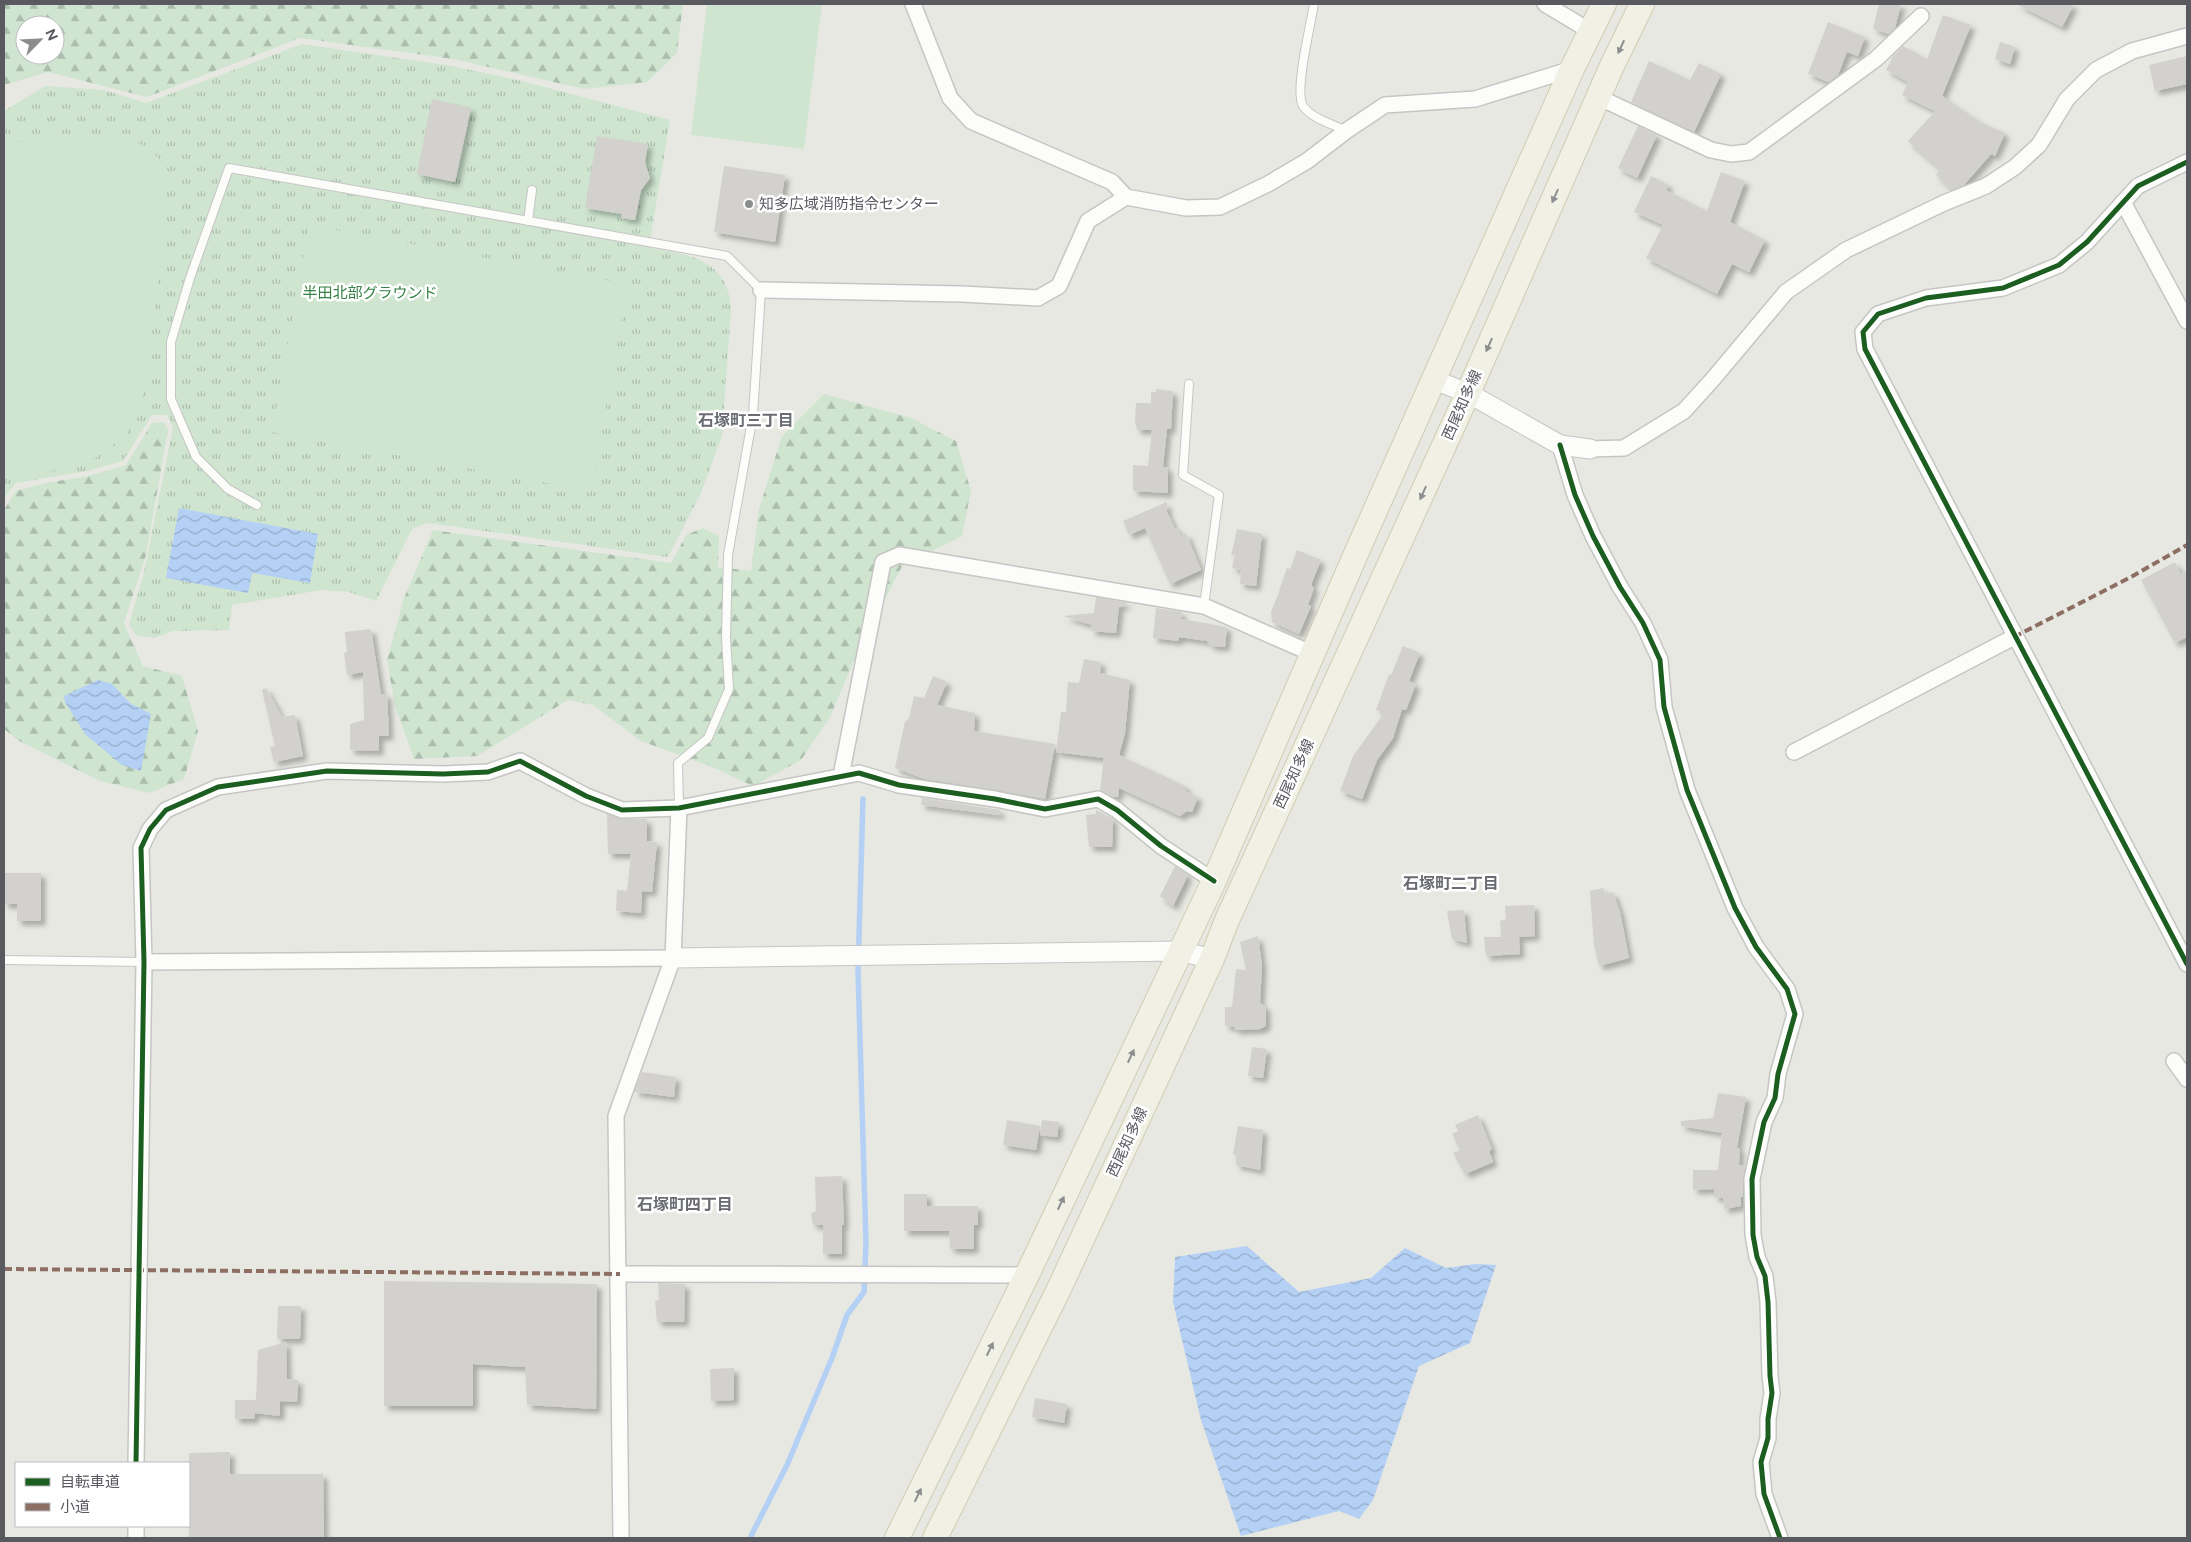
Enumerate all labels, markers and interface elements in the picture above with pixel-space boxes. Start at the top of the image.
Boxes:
north arrow [15,15,65,65]
text: N [41,27,61,43]
one-way arrow [1616,40,1624,54]
one-way arrow [1550,189,1558,203]
place label: 知多広域消防指令センター [759,195,939,213]
marker: 知多広域消防指令センター [743,198,755,210]
park label: 半田北部グラウンド [302,284,438,302]
one-way arrow [1485,338,1493,352]
street label: 西尾知多線 [1439,367,1485,443]
district label: 石塚町三丁目 [698,411,794,430]
one-way arrow [1418,486,1426,500]
street label: 西尾知多線 [1270,736,1318,812]
district label: 石塚町二丁目 [1403,874,1499,893]
one-way arrow [1127,1049,1135,1063]
street label: 西尾知多線 [1103,1104,1151,1180]
district label: 石塚町四丁目 [637,1195,733,1214]
one-way arrow [1057,1196,1065,1210]
one-way arrow [987,1342,995,1356]
legend [15,1462,190,1527]
text: 自転車道 [60,1473,120,1491]
one-way arrow [914,1487,923,1502]
text: 小道 [60,1498,90,1516]

